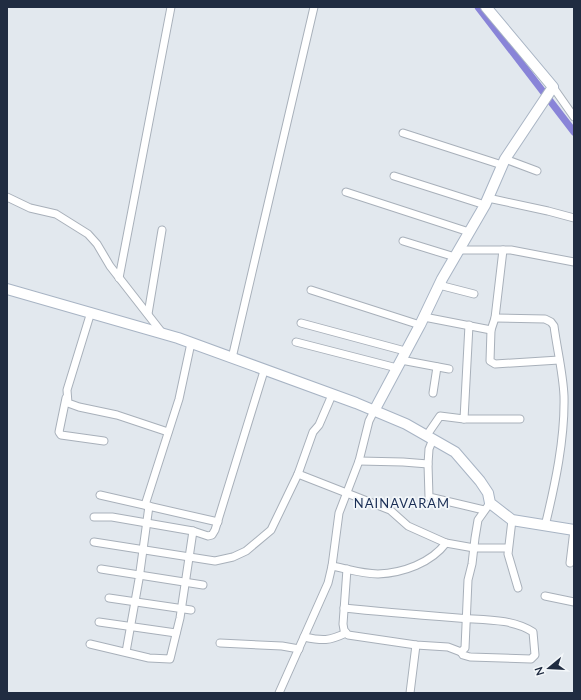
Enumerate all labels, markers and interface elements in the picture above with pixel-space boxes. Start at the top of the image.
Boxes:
district label: NAINAVARAM [354,495,450,511]
north arrow [529,648,569,688]
text: N [532,665,547,677]

